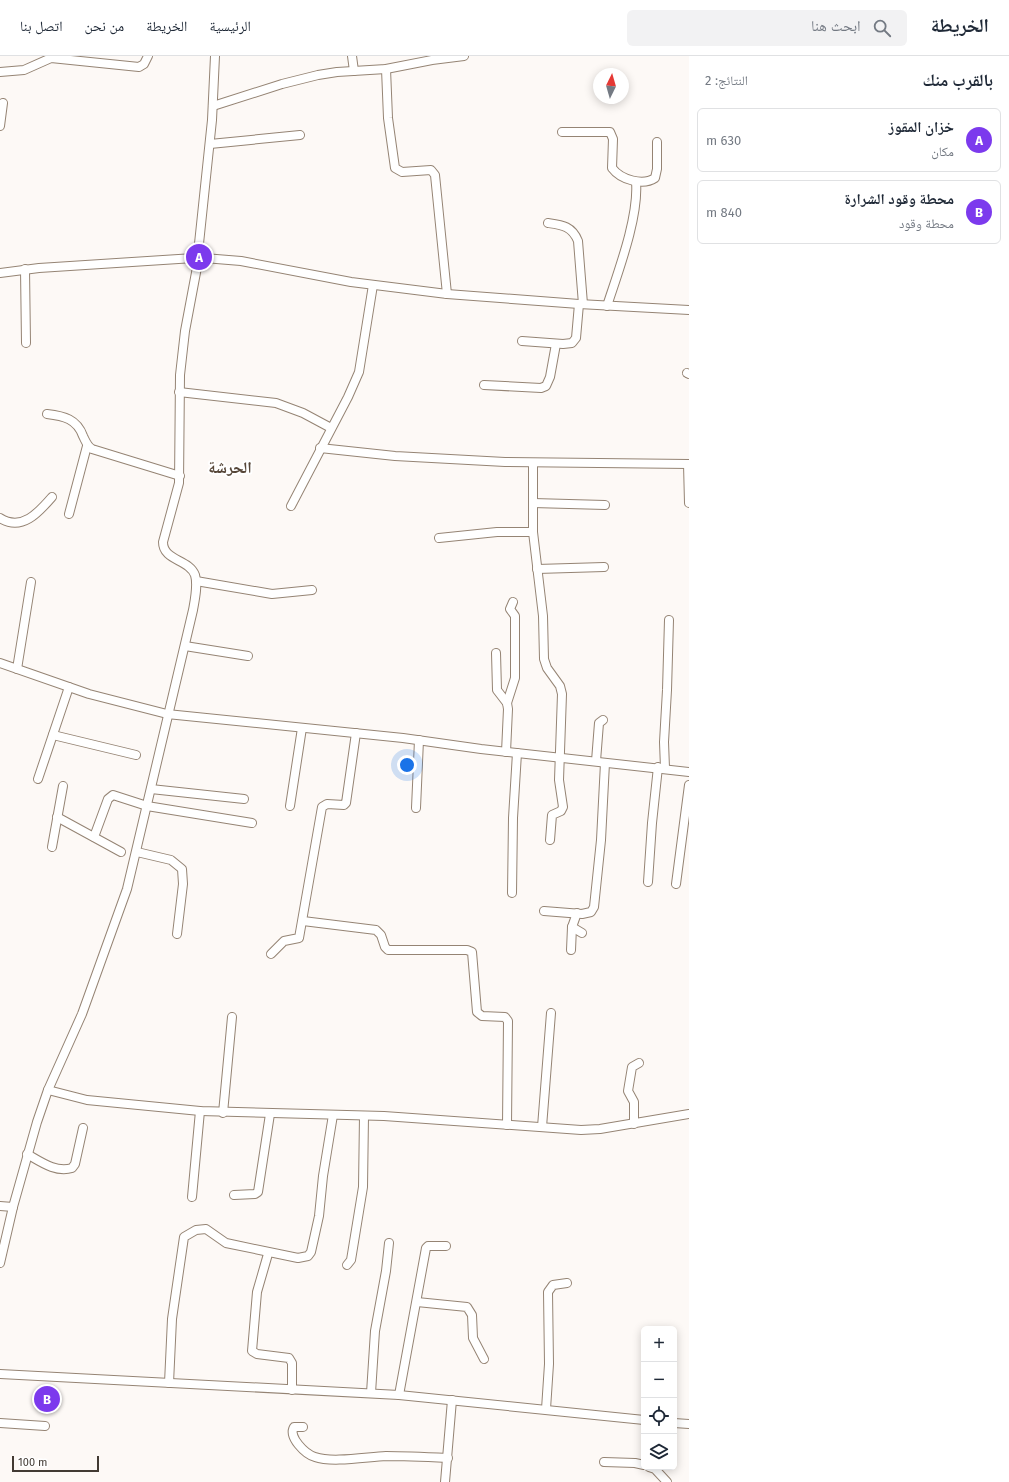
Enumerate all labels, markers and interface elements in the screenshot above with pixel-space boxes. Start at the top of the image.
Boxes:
search box [627,10,907,46]
text: الخريطة [931,14,989,37]
text: ابحث هنا [811,17,861,35]
icon: search [871,17,893,39]
text: اتصل بنا [20,18,63,35]
text: من نحن [85,18,124,35]
text: الخريطة [146,18,187,35]
text: الرئيسية [209,18,251,35]
north arrow [593,68,629,104]
text: بالقرب منك [923,70,993,91]
text: النتائج: 2 [705,73,748,88]
text: خزان المقوز [889,118,954,136]
text: 630 m [706,133,741,148]
text: A [975,133,983,148]
text: مكان [931,144,954,159]
text: محطة وقود الشرارة [844,190,954,208]
text: 840 m [706,205,742,220]
text: B [975,205,983,220]
text: محطة وقود [899,216,954,231]
pin: A [186,242,212,272]
district label: الحرشة [208,458,252,477]
your location [397,755,417,775]
map controls [641,1326,677,1470]
button: + [641,1326,677,1362]
button: − [641,1362,677,1398]
pin: B [34,1384,60,1414]
button: locate [641,1398,677,1434]
button: layers [641,1434,677,1470]
scale bar [12,1454,99,1473]
text: 100 m [18,1456,47,1469]

